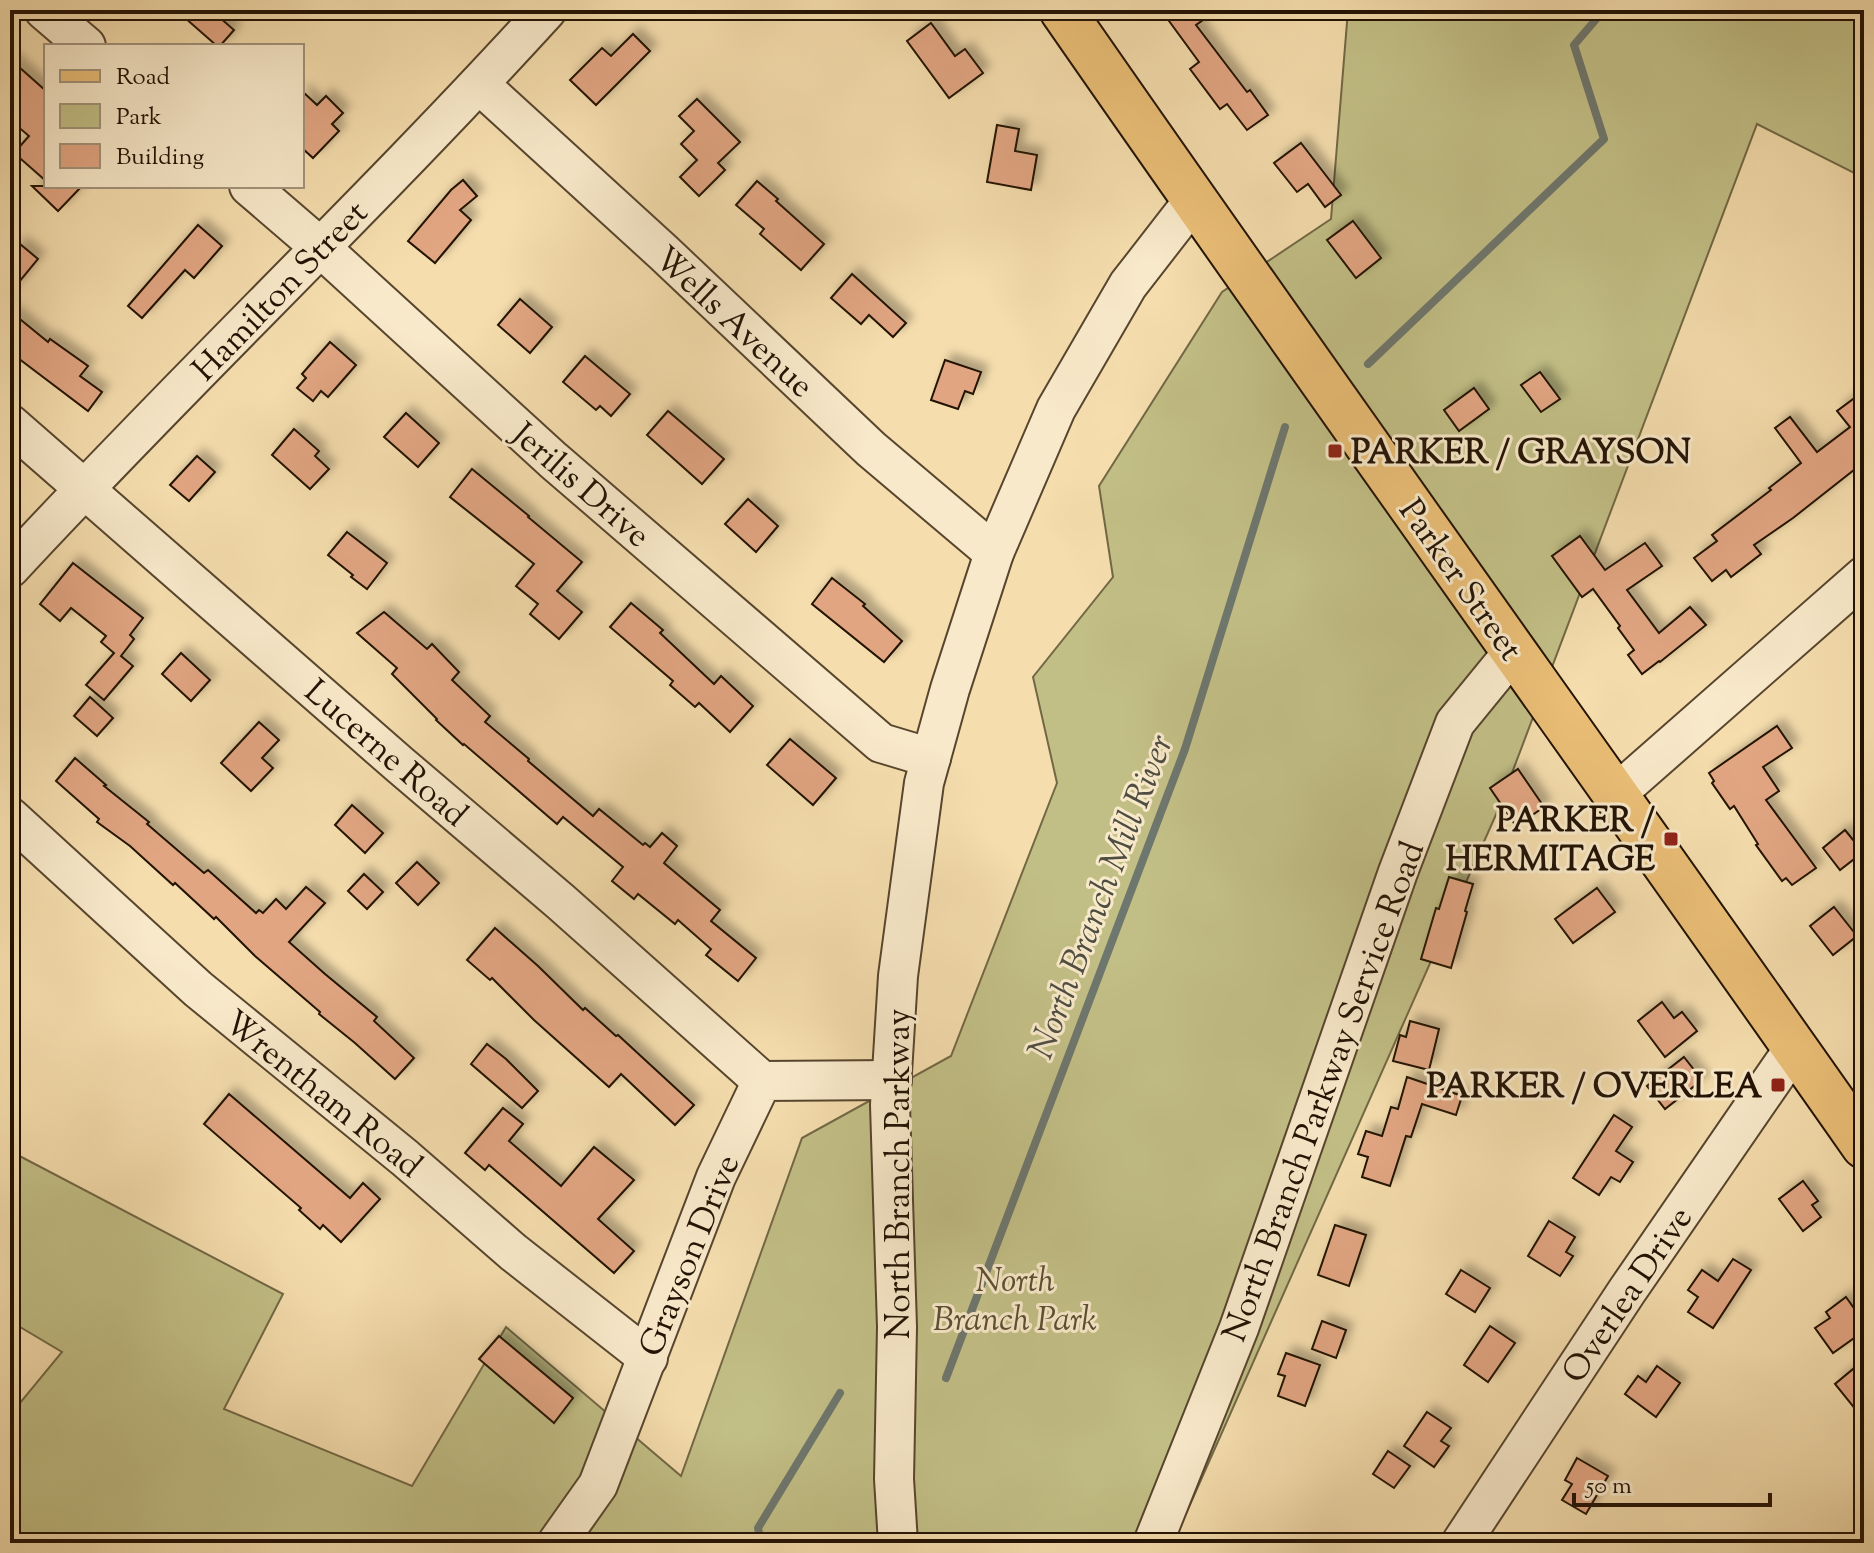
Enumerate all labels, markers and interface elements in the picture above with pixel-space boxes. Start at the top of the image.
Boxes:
legend [44,44,304,188]
text: Road [116,61,170,95]
text: Park [116,101,162,135]
text: Building [116,141,205,175]
street label: Hamilton Street [182,191,381,394]
street label: Wells Avenue [642,236,824,411]
street label: Jerilis Drive [498,411,660,561]
place label: PARKER / GRAYSON [1351,430,1691,479]
marker: PARKER / GRAYSON [1326,442,1344,460]
street label: Parker Street [1385,490,1533,672]
street label: Lucerne Road [292,669,478,840]
water label: North Branch Mill River [1017,727,1189,1067]
place label: PARKER / HERMITAGE [1446,798,1656,886]
marker: PARKER / HERMITAGE [1662,830,1680,848]
street label: North Branch Parkway Service Road [1212,835,1439,1349]
street label: Wrentham Road [212,1000,432,1191]
street label: North Branch Parkway [876,1009,925,1339]
place label: PARKER / OVERLEA [1427,1064,1762,1113]
marker: PARKER / OVERLEA [1769,1076,1787,1094]
street label: Grayson Drive [628,1148,754,1365]
street label: Overlea Drive [1552,1198,1706,1394]
park label: North Branch Park [933,1258,1097,1346]
scale bar [1574,1457,1770,1507]
text: 50 m [1584,1470,1632,1504]

